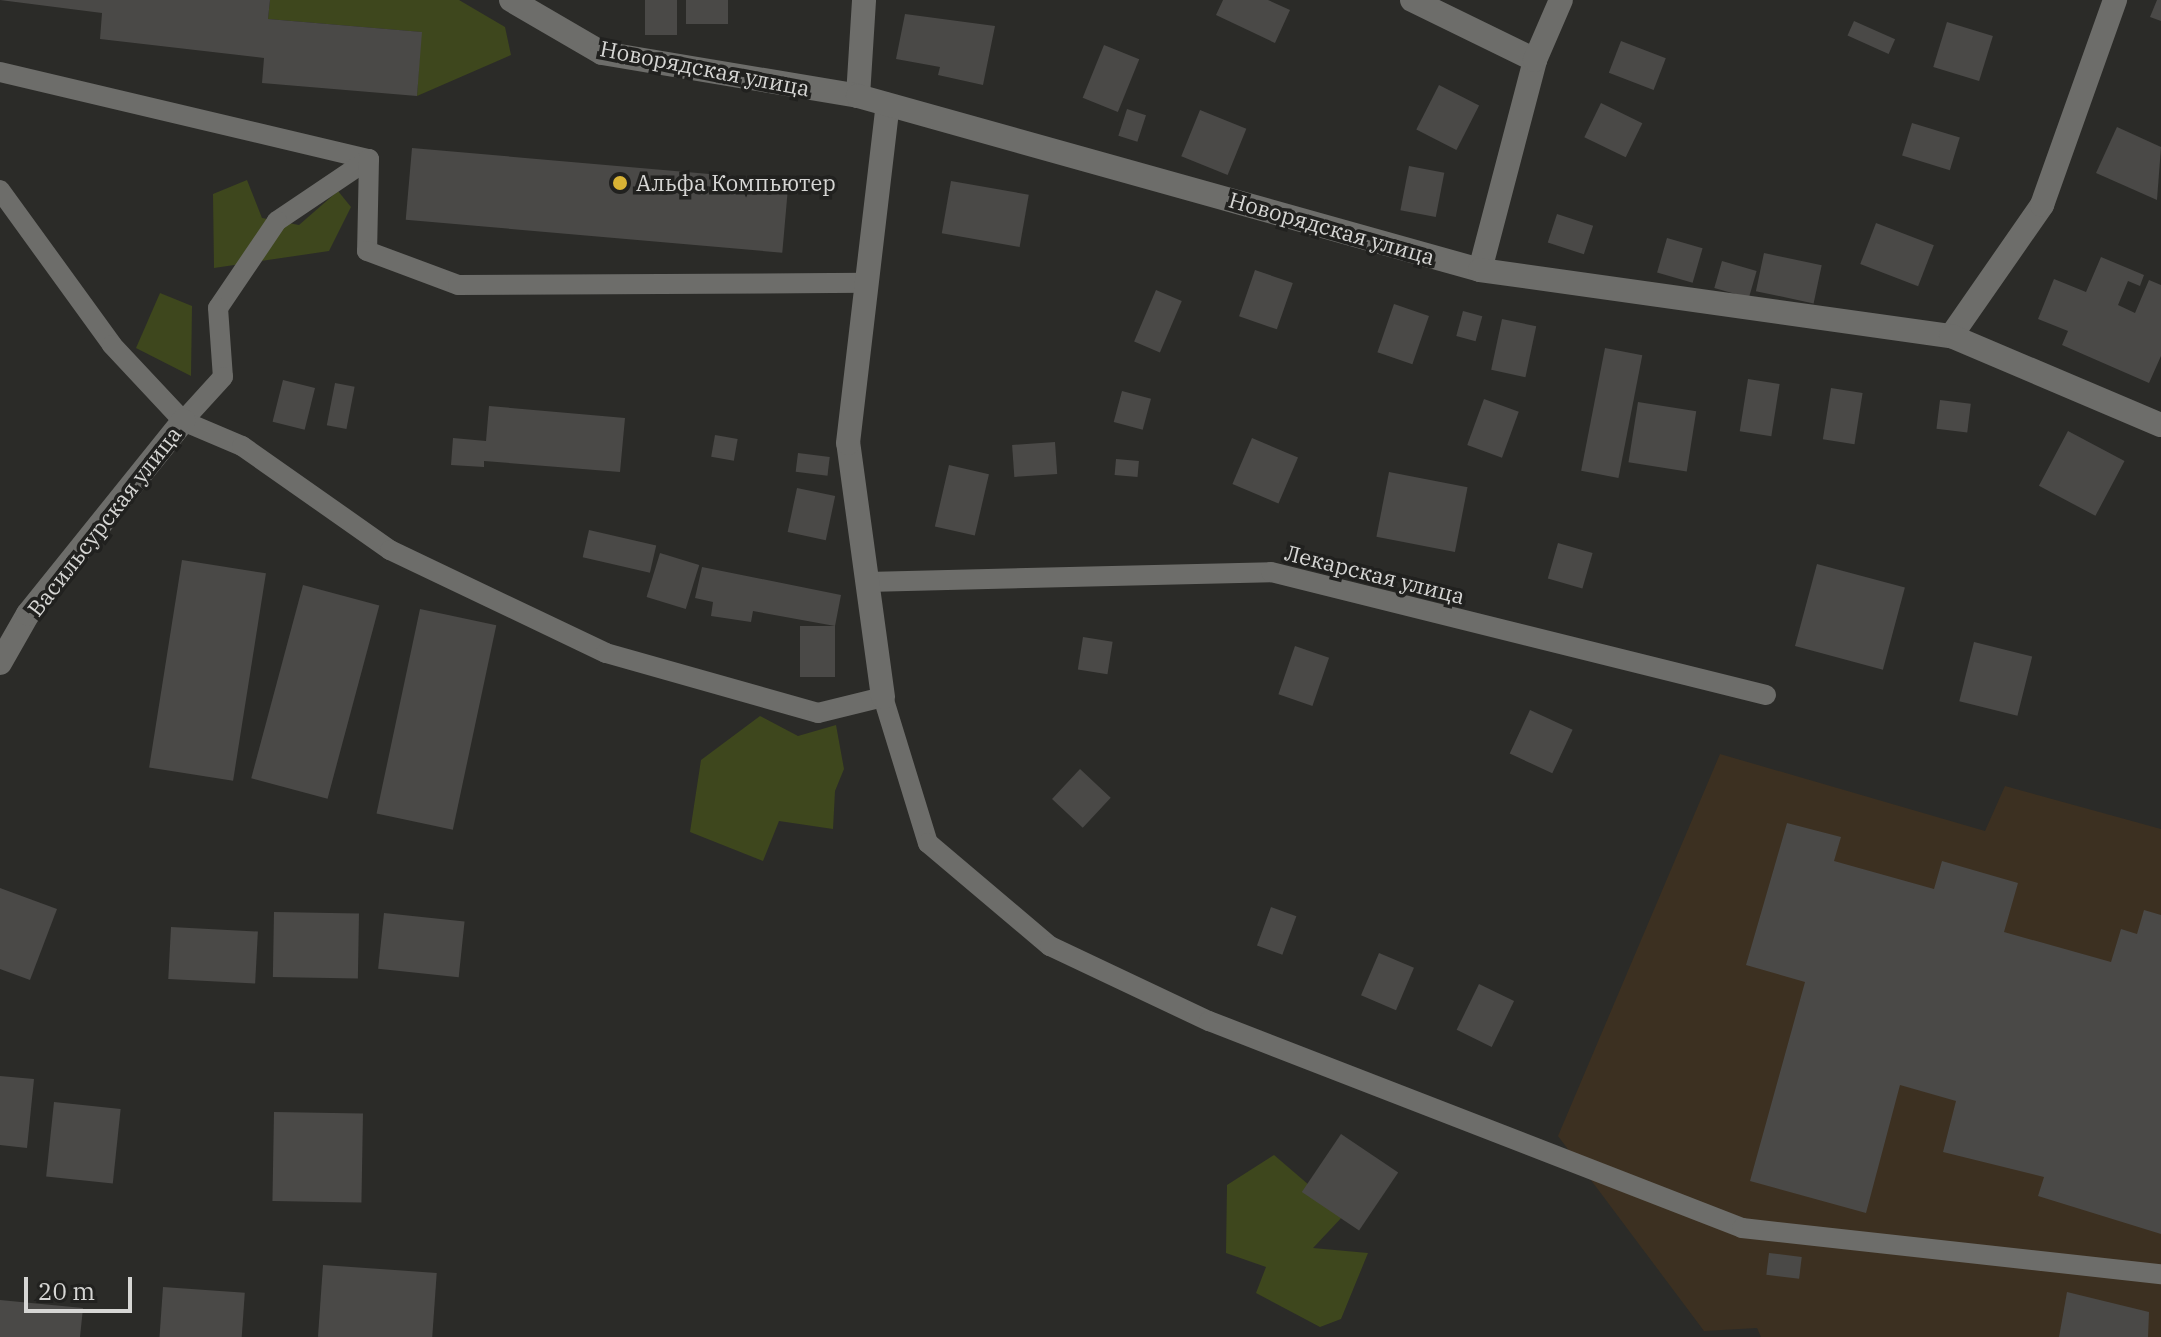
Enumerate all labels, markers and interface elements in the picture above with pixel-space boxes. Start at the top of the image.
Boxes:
street label: Новорядская улица [598,35,812,101]
place label: Альфа Компьютер [636,170,836,196]
marker: Альфа Компьютер [611,174,629,192]
street label: Новорядская улица [1226,186,1438,270]
street label: Васильсурская улица [22,421,186,621]
street label: Лекарская улица [1282,539,1468,609]
scale bar [28,1261,136,1311]
text: 20 m [38,1275,95,1307]

